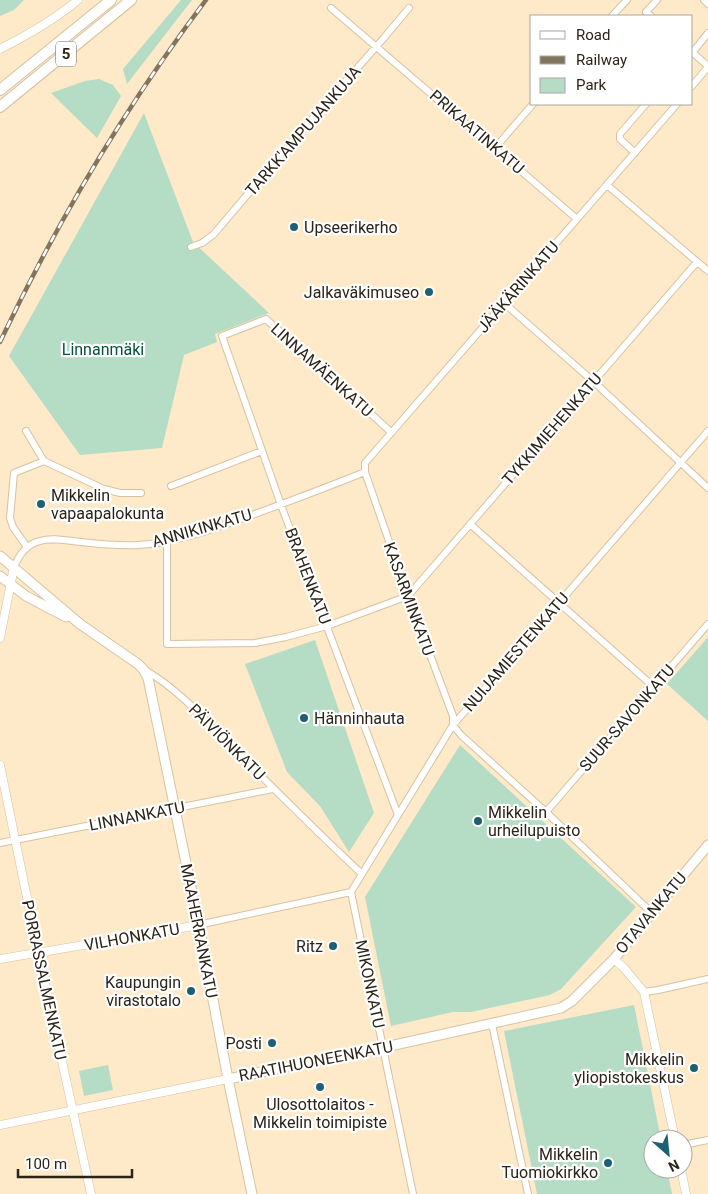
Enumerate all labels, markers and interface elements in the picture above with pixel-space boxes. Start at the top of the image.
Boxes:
legend [530,15,693,105]
text: Road [576,26,610,44]
road number: 5 [56,42,76,66]
text: Railway [576,51,627,69]
street label: TARKK'AMPUJANKUJA [241,62,365,200]
text: Park [576,76,607,94]
street label: PRIKAATINKATU [426,86,528,178]
place label: Upseerikerho [304,218,398,237]
marker: Upseerikerho [288,221,300,233]
street label: JÄÄKÄRINKATU [473,237,563,337]
place label: Jalkaväkimuseo [304,283,419,302]
marker: Jalkaväkimuseo [423,286,435,298]
street label: LINNAMÄENKATU [267,319,377,421]
park label: Linnanmäki [62,340,144,359]
street label: TYKKIMIEHENKATU [498,369,606,489]
place label: Mikkelin vapaapalokunta [51,486,164,523]
marker: Mikkelin vapaapalokunta [35,498,47,510]
street label: ANNIKINKATU [150,505,254,551]
street label: BRAHENKATU [281,525,335,627]
street label: KASARMINKATU [380,540,438,658]
street label: NUIJAMIESTENKATU [459,589,573,715]
street label: SUUR-SAVONKATU [575,661,679,775]
street label: PÄIVIÖNKATU [185,700,269,784]
place label: Hänninhauta [314,709,405,728]
marker: Hänninhauta [298,712,310,724]
street label: LINNANKATU [87,797,187,835]
place label: Mikkelin urheilupuisto [488,803,580,840]
marker: Mikkelin urheilupuisto [472,815,484,827]
street label: MAAHERRANKATU [177,862,221,1000]
street label: OTAVANKATU [611,868,691,958]
street label: PORRASSALMENKATU [18,898,70,1062]
street label: VILHONKATU [83,919,181,955]
place label: Ritz [296,937,323,956]
street label: MIKONKATU [351,938,389,1030]
marker: Ritz [327,940,339,952]
place label: Kaupungin virastotalo [105,973,181,1010]
marker: Kaupungin virastotalo [185,985,197,997]
place label: Posti [226,1034,262,1053]
street label: RAATIHUONEENKATU [237,1037,395,1085]
marker: Posti [266,1037,278,1049]
place label: Mikkelin yliopistokeskus [574,1050,684,1087]
marker: Mikkelin yliopistokeskus [688,1062,700,1074]
marker: Ulosottolaitos - Mikkelin toimipiste [314,1081,326,1093]
place label: Ulosottolaitos - Mikkelin toimipiste [253,1095,387,1132]
north arrow [643,1129,693,1179]
place label: Mikkelin Tuomiokirkko [501,1145,598,1182]
scale bar [18,1146,131,1178]
text: 100 m [25,1155,67,1173]
text: N [666,1156,682,1175]
marker: Mikkelin Tuomiokirkko [602,1157,614,1169]

